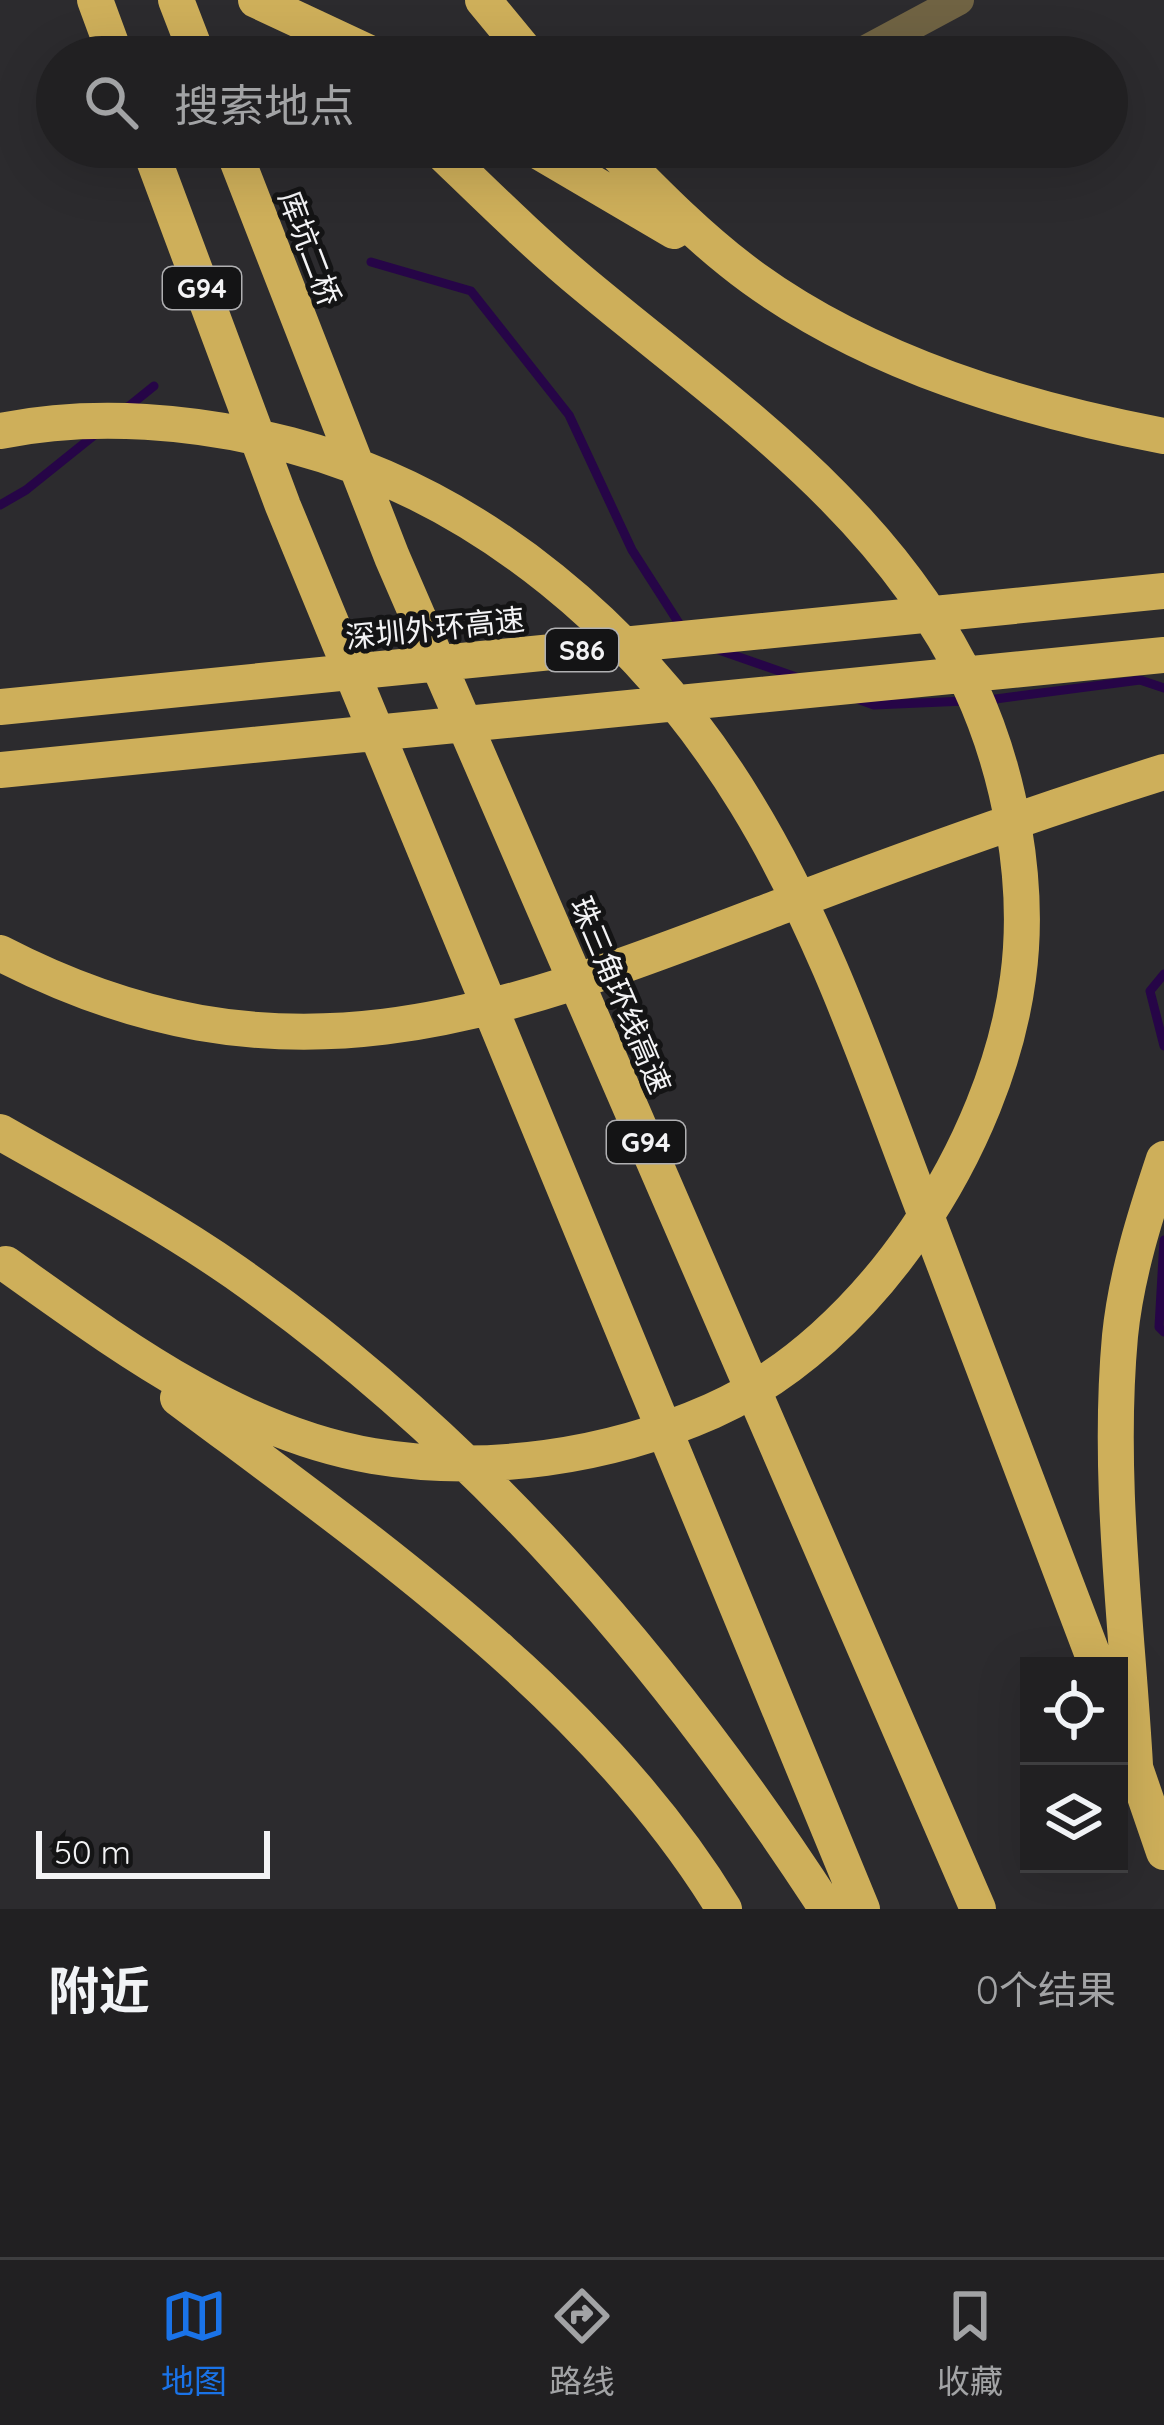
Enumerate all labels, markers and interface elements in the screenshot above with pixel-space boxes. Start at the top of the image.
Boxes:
search box [36,36,1128,168]
icon: search [78,69,144,135]
text: 搜索地点 [174,77,354,133]
street label: 库坑二桥 [271,185,349,311]
road number: G94 [163,267,241,309]
street label: 深圳外环高速 [344,600,526,656]
road number: S86 [546,629,618,671]
street label: 珠三角环线高速 [562,891,680,1099]
road number: G94 [607,1121,685,1163]
map controls [1020,1657,1128,1873]
button: locate [1020,1657,1128,1765]
button: layers [1020,1765,1128,1873]
scale bar [36,1825,270,1878]
text: 50 m [54,1831,131,1872]
text: 附近 [48,1958,150,2022]
text: 0个结果 [976,1965,1116,2014]
tab: 地图 [161,2283,227,2403]
tab: 路线 [549,2283,615,2403]
tab: 收藏 [937,2283,1003,2403]

